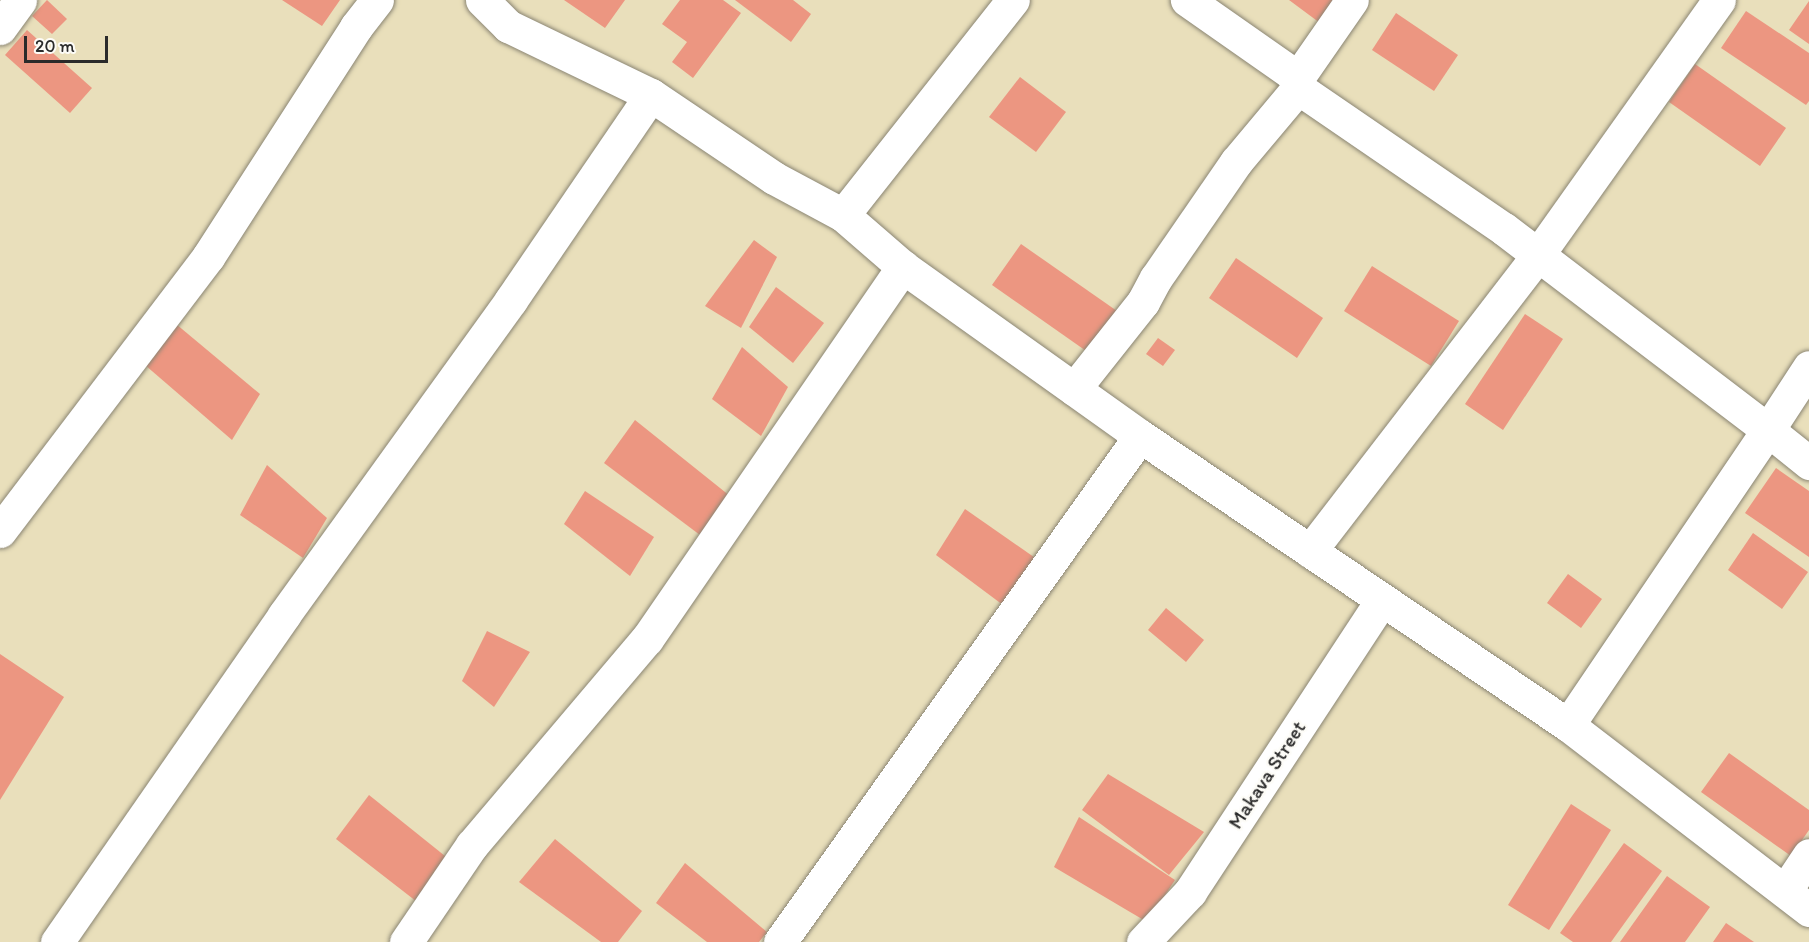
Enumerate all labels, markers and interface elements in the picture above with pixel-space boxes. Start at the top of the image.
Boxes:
scale bar [27,24,111,62]
text: 20 m [35,35,75,57]
street label: Makava Street [1223,717,1311,833]

